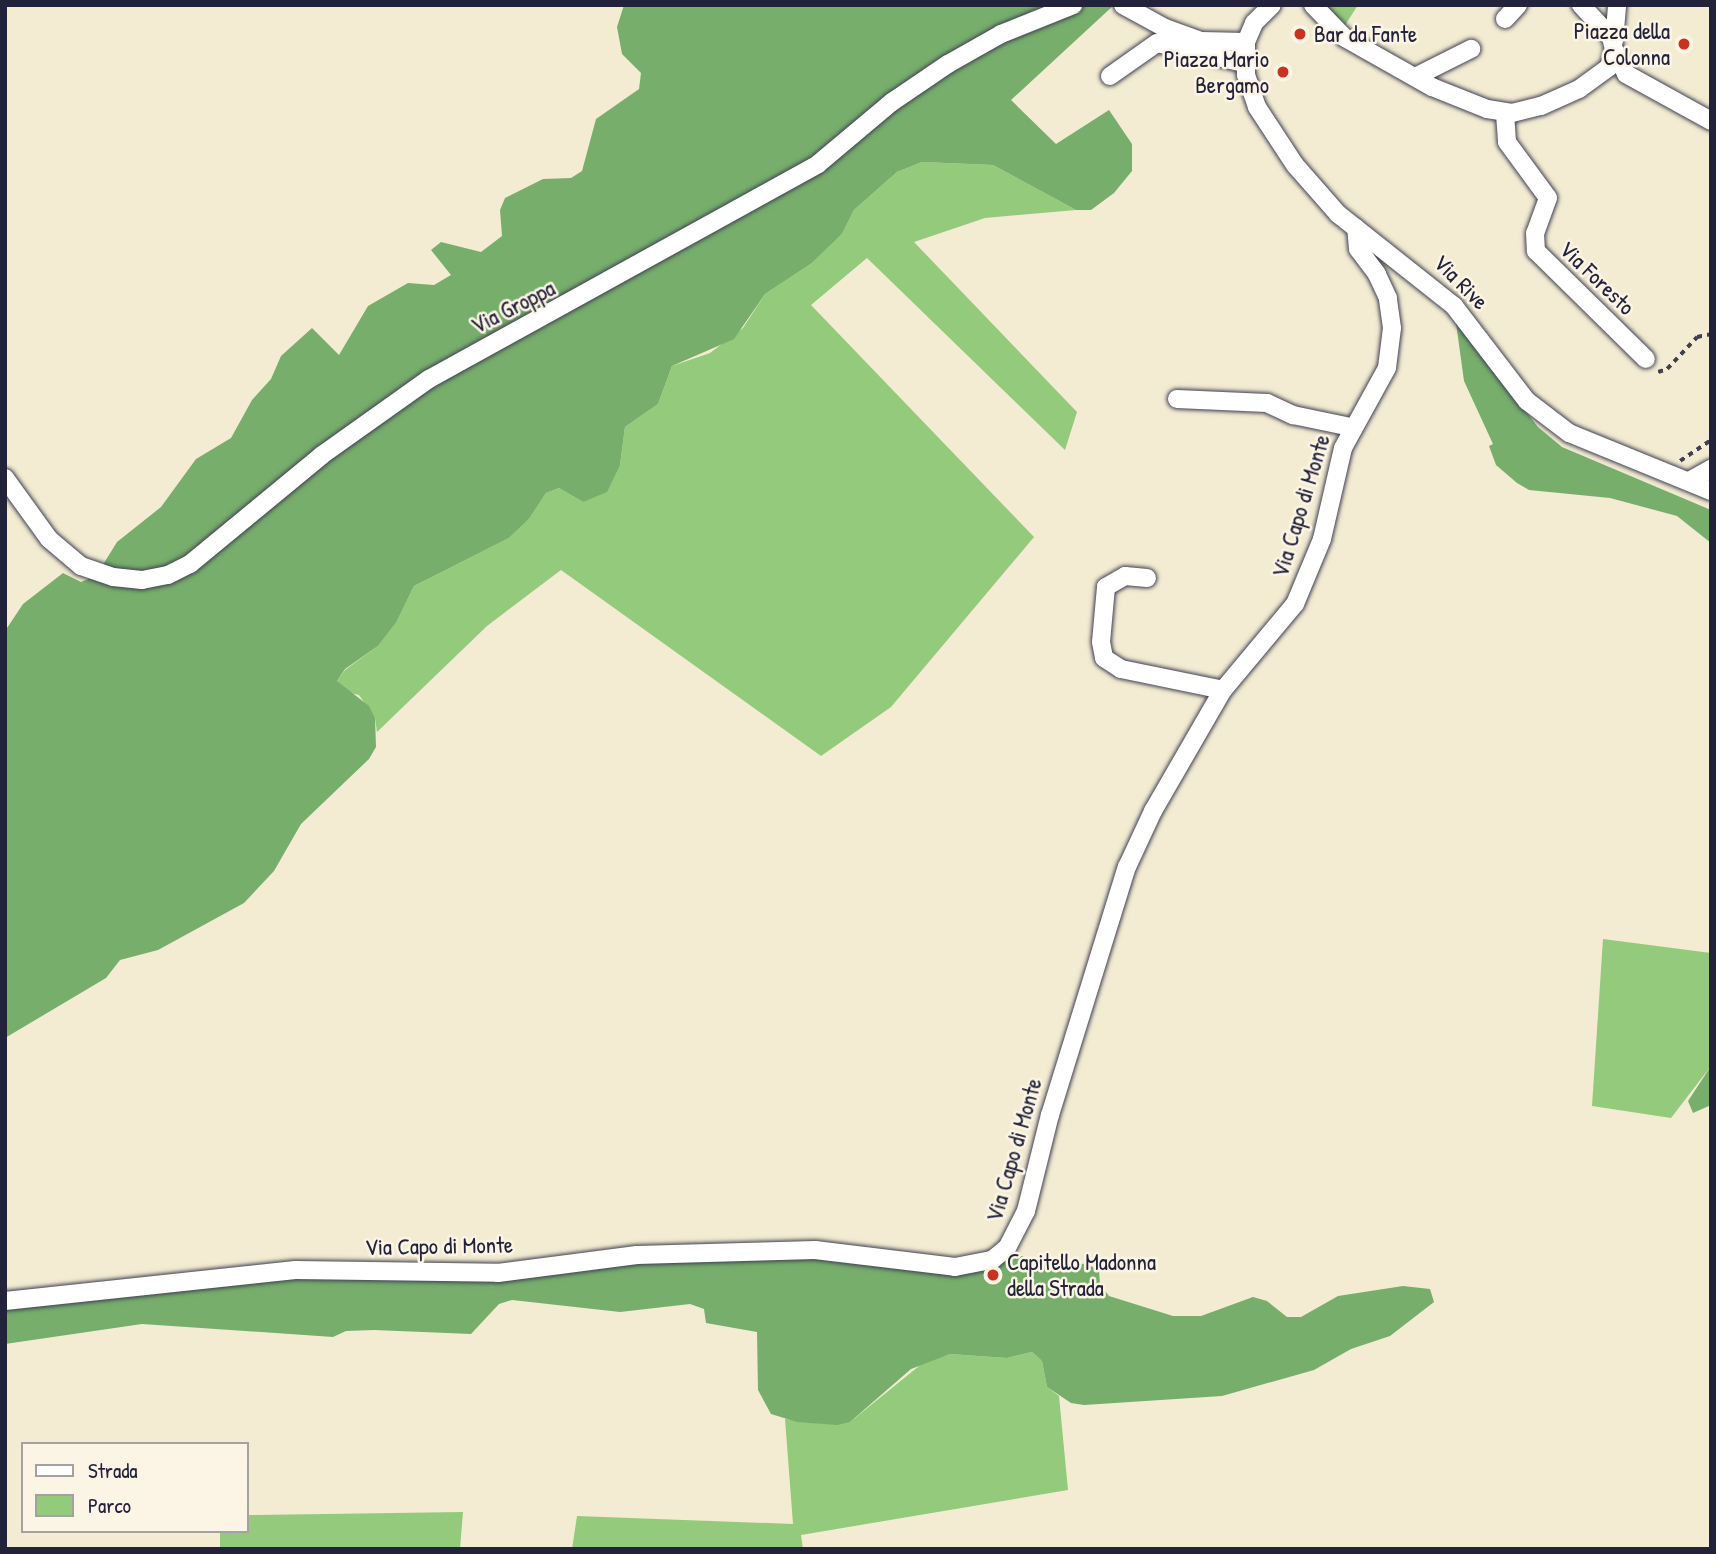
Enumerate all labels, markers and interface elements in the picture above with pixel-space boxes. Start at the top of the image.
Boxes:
place label: Piazza della Colonna [1574,17,1670,71]
place label: Bar da Fante [1314,20,1417,48]
marker: Bar da Fante [1292,26,1308,42]
marker: Piazza della Colonna [1676,36,1692,52]
place label: Piazza Mario Bergamo [1164,45,1269,99]
marker: Piazza Mario Bergamo [1275,64,1291,80]
street label: Via Foresto [1553,235,1641,321]
street label: Via Rive [1428,249,1494,315]
street label: Via Groppa [467,274,559,340]
street label: Via Capo di Monte [1266,431,1336,581]
street label: Via Capo di Monte [980,1075,1048,1225]
street label: Via Capo di Monte [365,1231,513,1261]
place label: Capitello Madonna della Strada [1007,1248,1156,1302]
marker: Capitello Madonna della Strada [985,1267,1001,1283]
legend [21,1442,248,1533]
text: Strada [88,1456,138,1485]
text: Parco [88,1491,131,1520]

